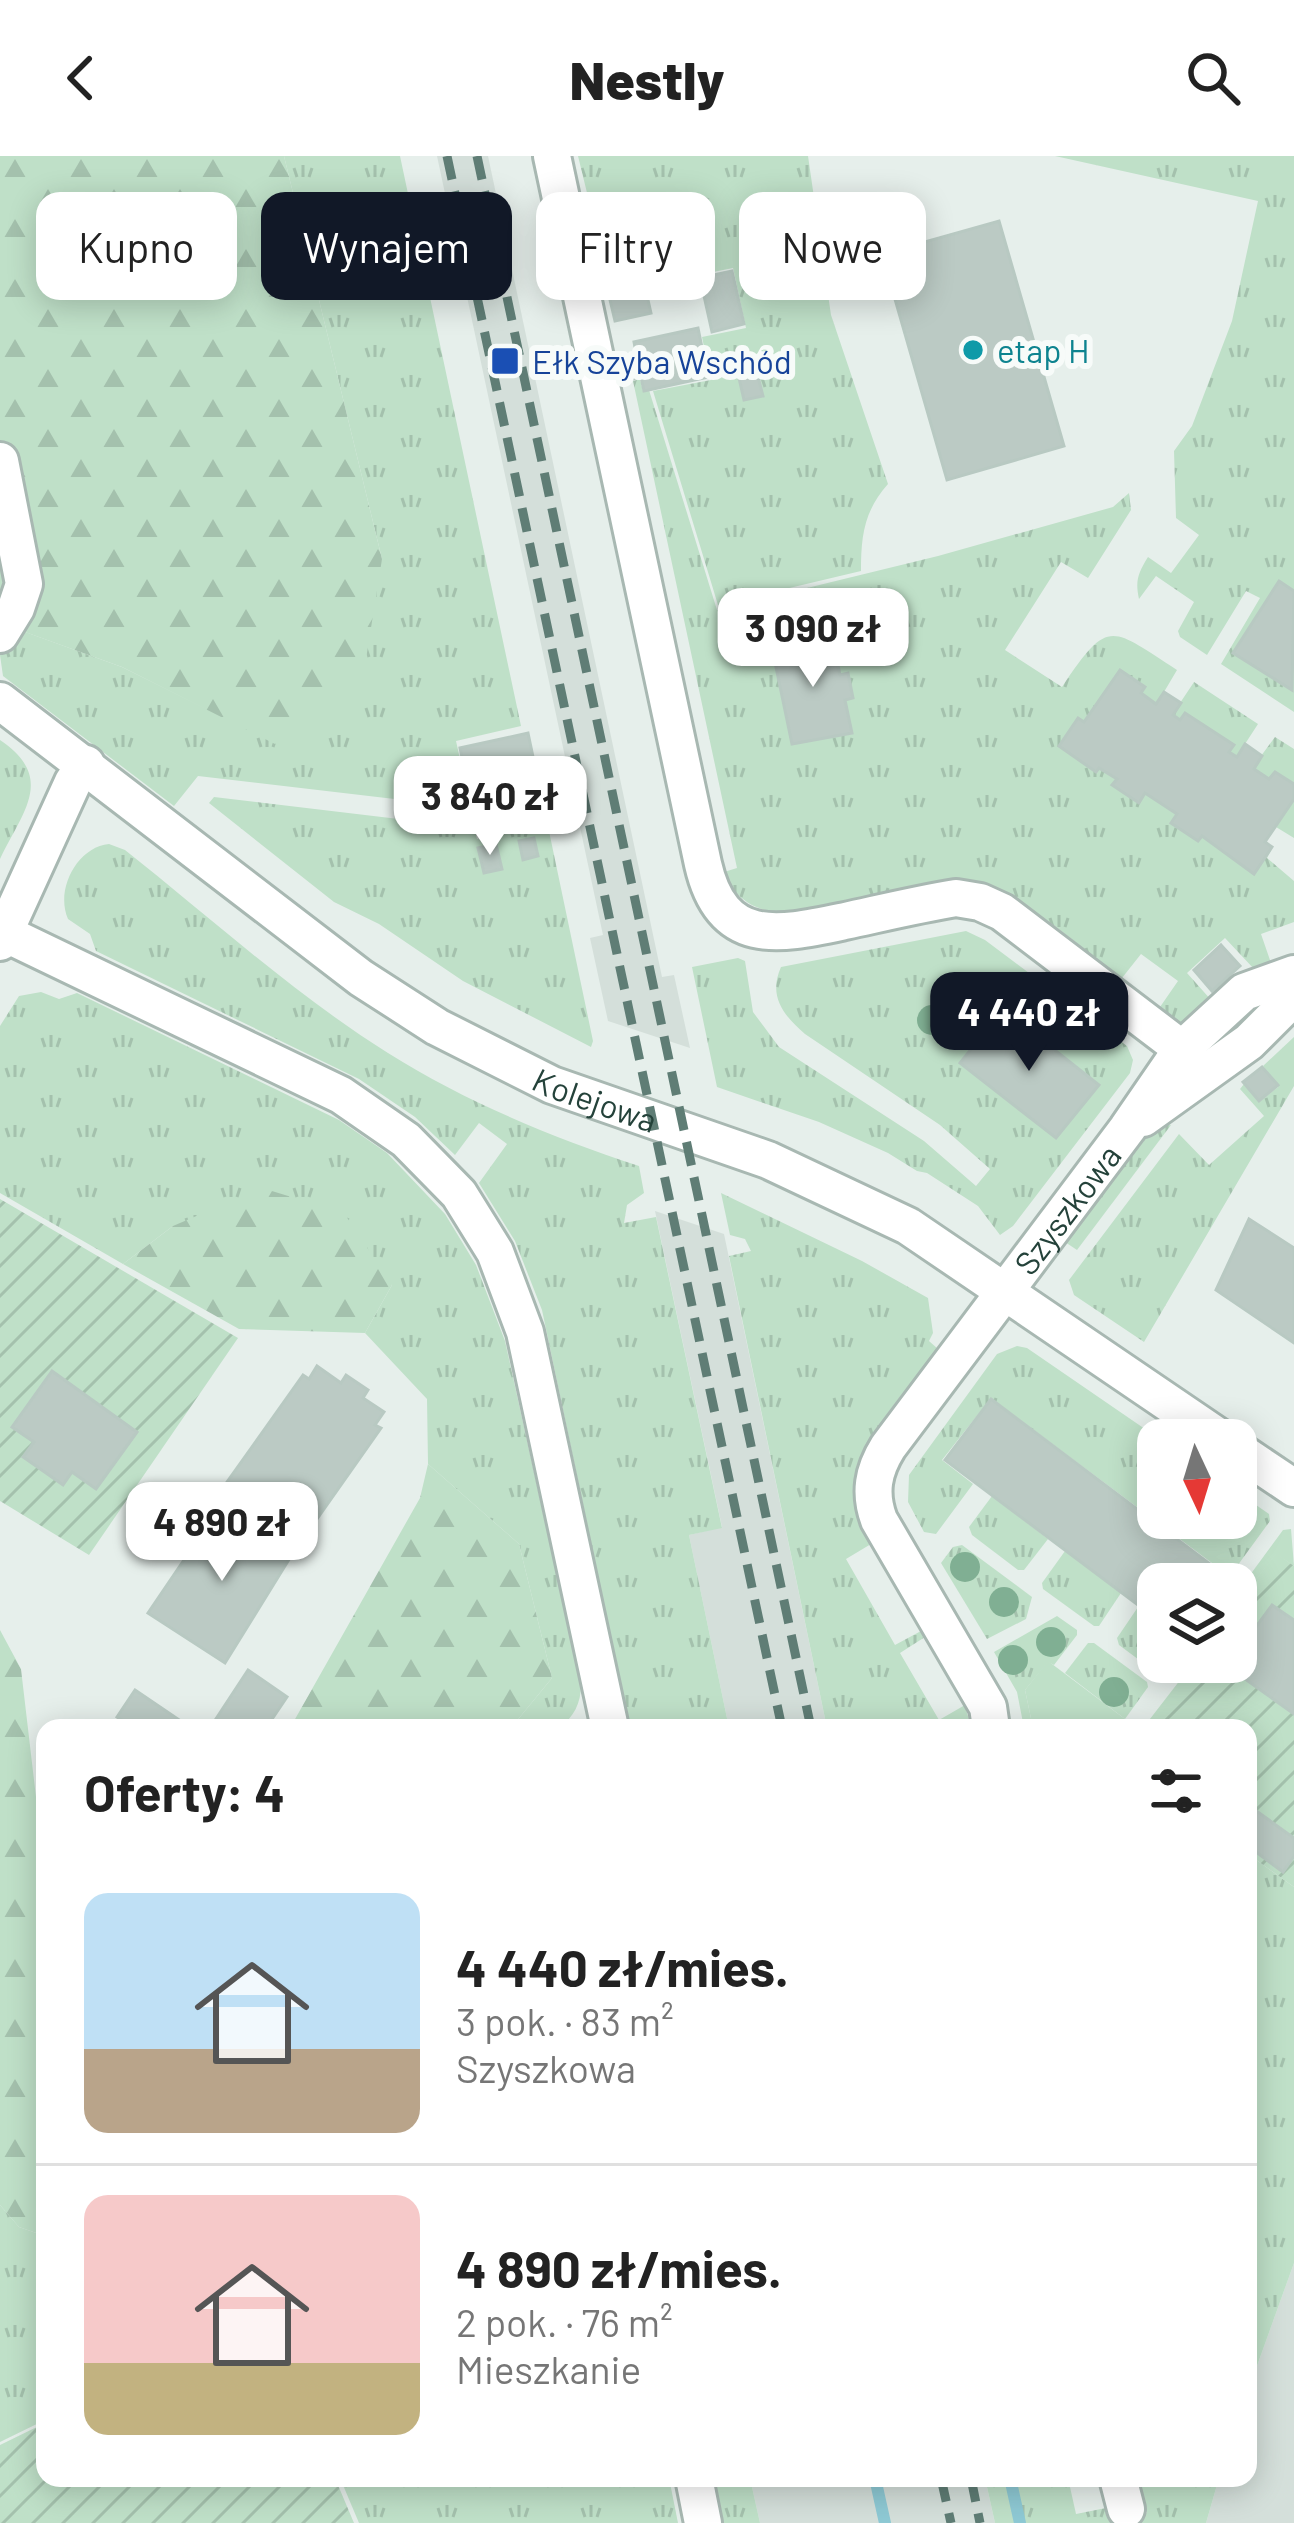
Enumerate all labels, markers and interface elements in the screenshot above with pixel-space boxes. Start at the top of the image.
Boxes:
icon: back [48,45,114,111]
icon: search [1180,45,1246,111]
text: Nestly [570,46,724,111]
chip: Kupno [36,192,237,300]
chip: Wynajem [261,192,512,300]
chip: Filtry [536,192,715,300]
chip: Nowe [739,192,926,300]
place label: etap H [997,330,1090,370]
marker: etap H [960,337,986,363]
place label: Ełk Szyba Wschód [532,341,792,381]
marker: Ełk Szyba Wschód [489,345,521,377]
pin: 3 090 zł [689,588,937,690]
text: 3 090 zł [745,603,881,650]
pin: 3 840 zł [366,756,614,858]
text: 3 840 zł [421,771,559,818]
pin: 4 440 zł [905,972,1153,1074]
text: 4 440 zł [957,987,1101,1034]
street label: Kolejowa [526,1059,663,1140]
street label: Szyszkowa [1005,1136,1129,1282]
north arrow [1137,1419,1257,1539]
map controls [1137,1419,1257,1683]
pin: 4 890 zł [98,1482,346,1584]
text: 4 890 zł [153,1497,291,1544]
button: layers [1137,1563,1257,1683]
icon: filters [1143,1758,1209,1824]
text: Oferty: 4 [84,1761,285,1822]
text: 4 440 zł/mies. [456,1936,789,1997]
icon: home [180,1941,324,2085]
text: 3 pok. · 83 m² [456,1997,674,2044]
text: Szyszkowa [456,2044,636,2091]
text: 4 890 zł/mies. [456,2237,782,2298]
icon: home [180,2243,324,2387]
text: 2 pok. · 76 m² [456,2298,673,2345]
text: Mieszkanie [456,2345,641,2392]

